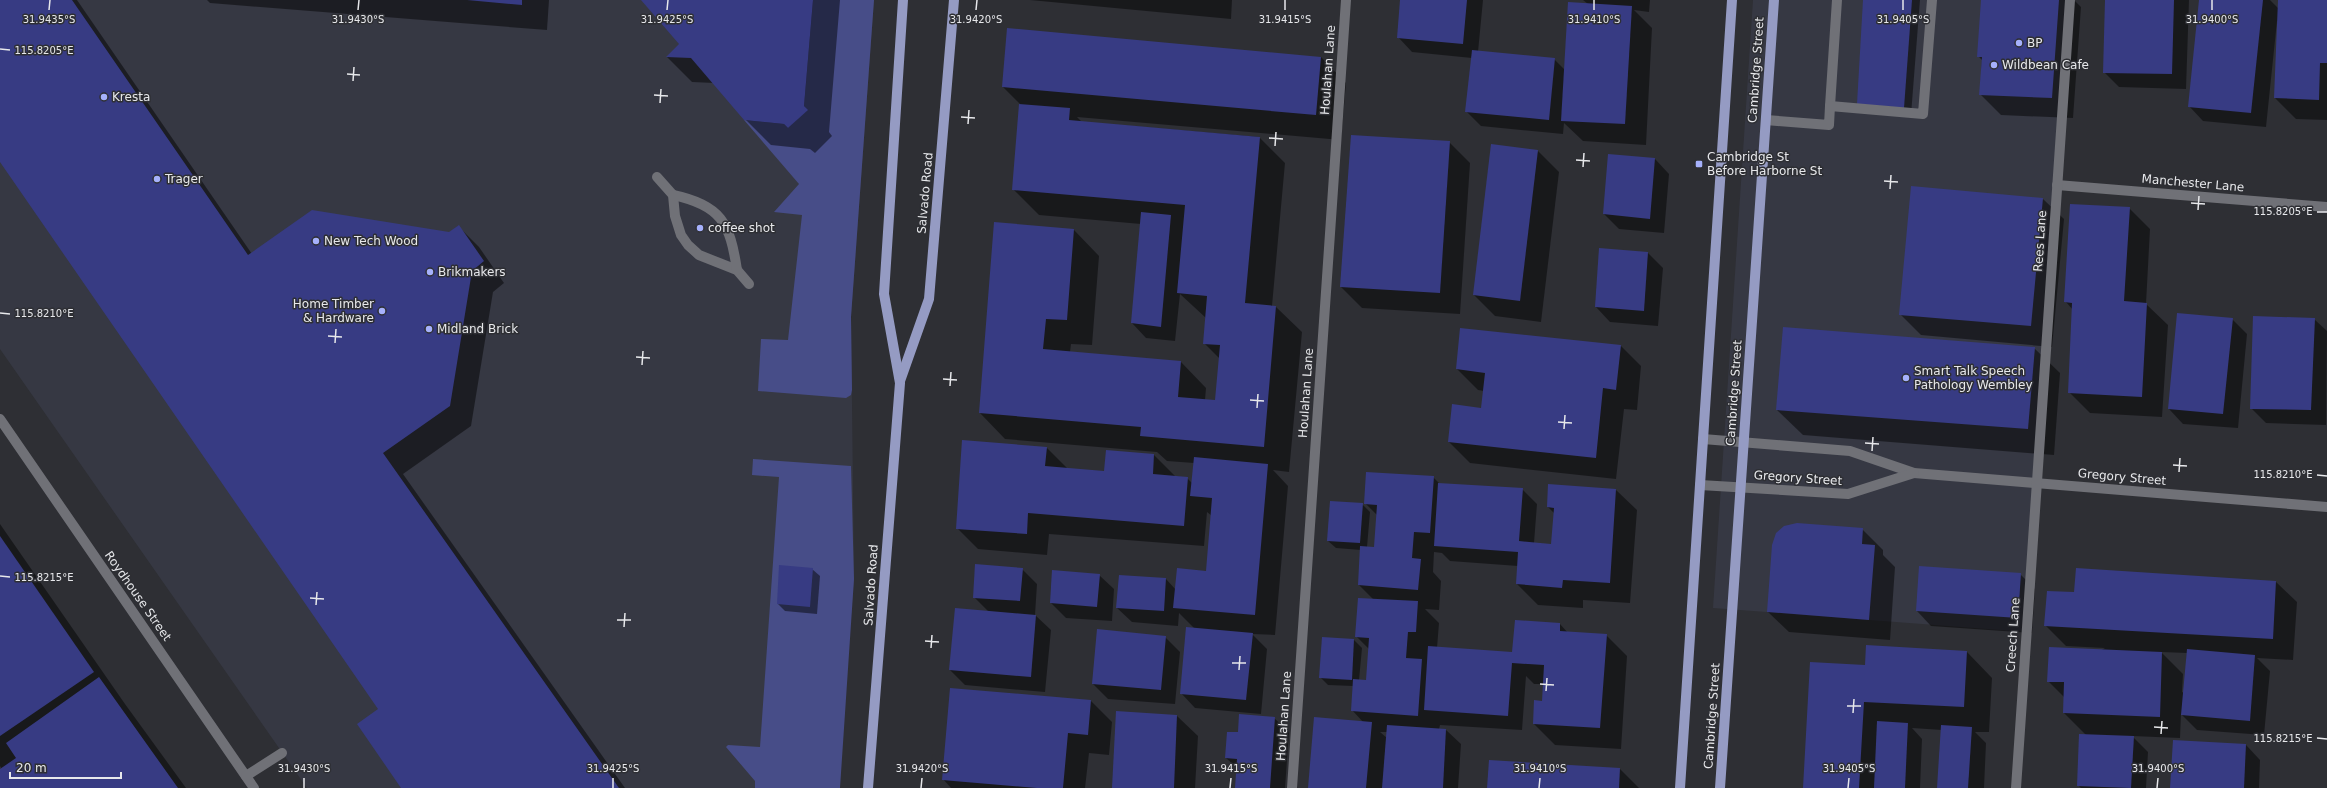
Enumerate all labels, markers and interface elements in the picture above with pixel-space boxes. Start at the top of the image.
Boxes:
text: 31.9435°S [23,14,75,25]
text: 31.9430°S [332,14,384,25]
text: 31.9425°S [641,14,693,25]
text: 31.9420°S [950,14,1002,25]
text: 31.9415°S [1259,14,1311,25]
text: 31.9410°S [1568,14,1620,25]
text: 31.9405°S [1877,14,1929,25]
text: 31.9400°S [2186,14,2238,25]
street label: Cambridge Street [1745,16,1767,123]
street label: Houlahan Lane [1318,25,1338,115]
place label: BP [2027,36,2042,50]
marker: BP [2014,38,2024,48]
text: 115.8205°E [14,45,74,56]
place label: Wildbean Cafe [2002,58,2089,72]
marker: Wildbean Cafe [1989,60,1999,70]
place label: Kresta [112,90,150,104]
marker: Kresta [99,92,109,102]
place label: Cambridge St Before Harborne St [1707,150,1822,178]
street label: Salvado Road [914,152,936,234]
marker: Cambridge St Before Harborne St [1694,159,1704,169]
place label: Trager [164,172,203,186]
street label: Manchester Lane [2141,172,2245,194]
marker: Trager [152,174,162,184]
text: 115.8205°E [2253,206,2313,217]
street label: Rees Lane [2031,210,2049,272]
place label: coffee shot [708,221,775,235]
marker: coffee shot [695,223,705,233]
place label: New Tech Wood [324,234,418,248]
marker: New Tech Wood [311,236,321,246]
place label: Brikmakers [438,265,506,279]
marker: Brikmakers [425,267,435,277]
place label: Home Timber & Hardware [293,297,374,325]
marker: Home Timber & Hardware [377,306,387,316]
text: 115.8210°E [14,308,74,319]
place label: Midland Brick [437,322,518,336]
marker: Midland Brick [424,324,434,334]
street label: Cambridge Street [1723,339,1745,446]
street label: Houlahan Lane [1296,348,1316,438]
place label: Smart Talk Speech Pathology Wembley [1914,364,2033,392]
marker: Smart Talk Speech Pathology Wembley [1901,373,1911,383]
street label: Gregory Street [2077,466,2167,488]
street label: Gregory Street [1753,468,1843,488]
text: 115.8210°E [2253,469,2313,480]
street label: Salvado Road [861,544,881,626]
street label: Roydhouse Street [102,548,174,644]
text: 115.8215°E [14,572,74,583]
street label: Creech Lane [2003,597,2023,673]
street label: Cambridge Street [1701,662,1723,769]
street label: Houlahan Lane [1274,671,1294,761]
text: 115.8215°E [2253,733,2313,744]
scale bar [10,754,121,780]
text: 20 m [16,761,47,775]
text: 31.9430°S [278,763,330,774]
text: 31.9425°S [587,763,639,774]
text: 31.9420°S [896,763,948,774]
text: 31.9415°S [1205,763,1257,774]
text: 31.9410°S [1514,763,1566,774]
text: 31.9405°S [1823,763,1875,774]
text: 31.9400°S [2132,763,2184,774]

